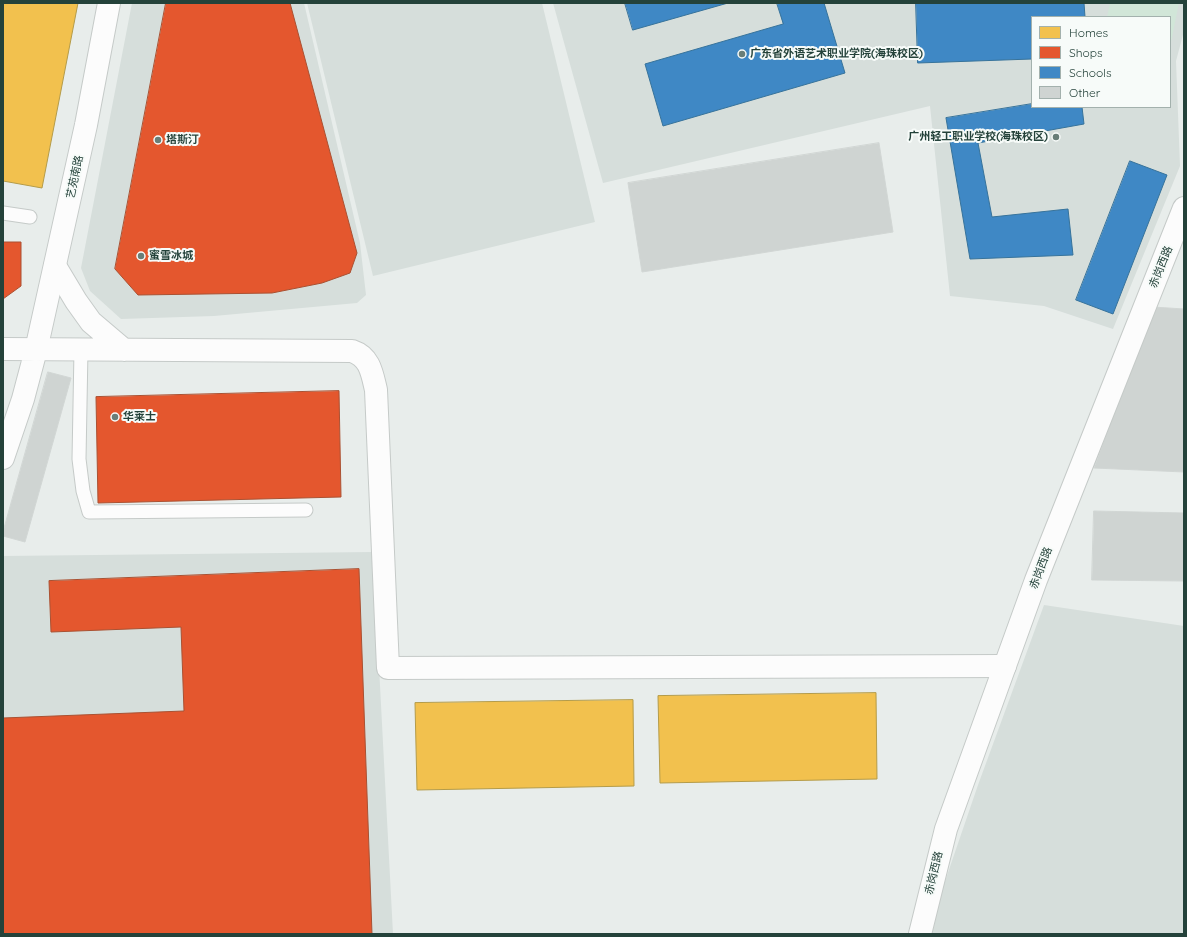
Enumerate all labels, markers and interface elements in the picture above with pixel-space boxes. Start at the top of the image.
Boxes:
legend [1031,16,1171,108]
text: Homes [1069,25,1108,40]
text: Shops [1069,45,1103,60]
place label: 广东省外语艺术职业学院(海珠校区) [750,47,923,61]
marker: 广东省外语艺术职业学院(海珠校区) [737,49,747,59]
text: Schools [1069,65,1112,80]
text: Other [1069,85,1100,100]
place label: 广州轻工职业学校(海珠校区) [908,130,1048,144]
marker: 广州轻工职业学校(海珠校区) [1051,132,1061,142]
place label: 塔斯汀 [166,133,199,147]
marker: 塔斯汀 [153,135,163,145]
street label: 艺苑南路 [64,154,86,200]
street label: 赤岗西路 [1147,244,1175,290]
place label: 蜜雪冰城 [149,249,193,263]
marker: 蜜雪冰城 [136,251,146,261]
place label: 华莱士 [123,410,156,424]
marker: 华莱士 [110,412,120,422]
street label: 赤岗西路 [1027,545,1055,591]
street label: 赤岗西路 [922,850,946,896]

